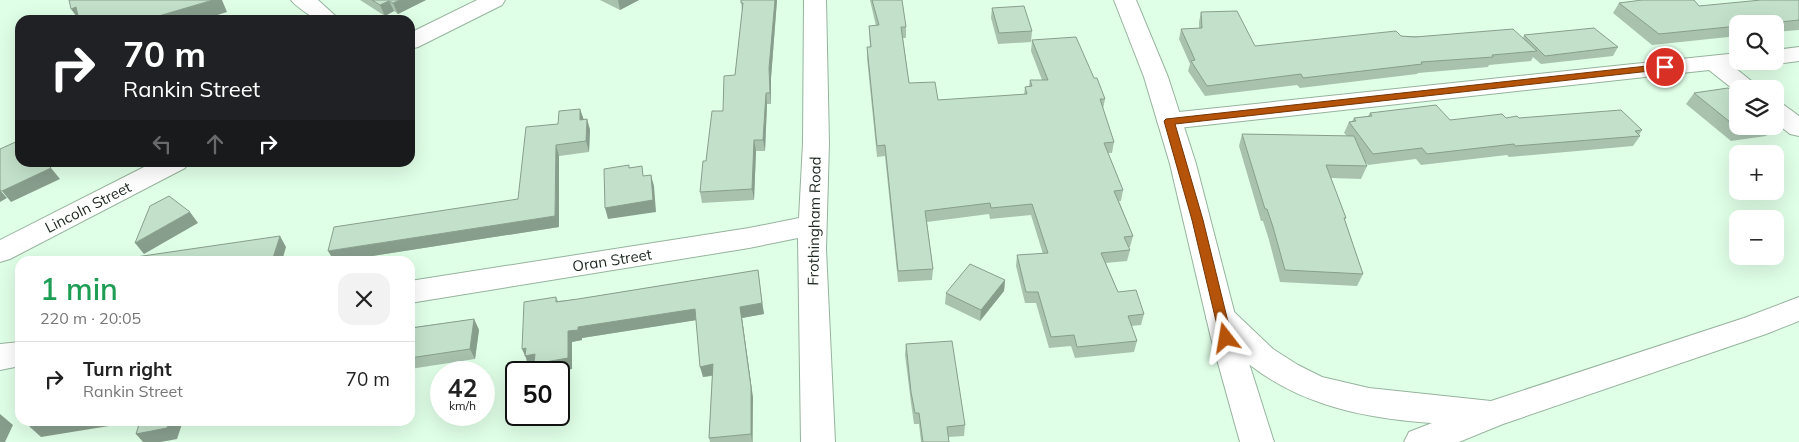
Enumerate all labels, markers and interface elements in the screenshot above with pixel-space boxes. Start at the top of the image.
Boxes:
map controls [1729,15,1784,265]
button: search [1729,15,1784,70]
text: 70 m [123,32,206,76]
icon: right [40,35,105,100]
pin [1644,46,1686,88]
icon: arrive [1651,53,1679,81]
text: Rankin Street [123,75,260,103]
button: layers [1729,80,1784,135]
icon: left [148,130,176,158]
icon: ahead [201,130,229,158]
icon: right [254,130,282,158]
button: + [1729,145,1784,200]
street label: Frothingham Road [803,156,825,286]
street label: Lincoln Street [42,177,134,237]
button: − [1729,210,1784,265]
street label: Oran Street [571,244,653,276]
text: 1 min [40,270,118,308]
button: close [338,273,390,325]
text: 220 m · 20:05 [40,308,141,328]
position arrow [1199,311,1251,363]
text: Turn right [83,357,172,381]
speed limit sign: 50 [505,361,570,426]
icon: right [40,365,68,393]
text: 70 m [346,367,390,391]
text: 42 [447,372,478,403]
text: Rankin Street [83,381,183,401]
text: km/h [449,398,476,413]

